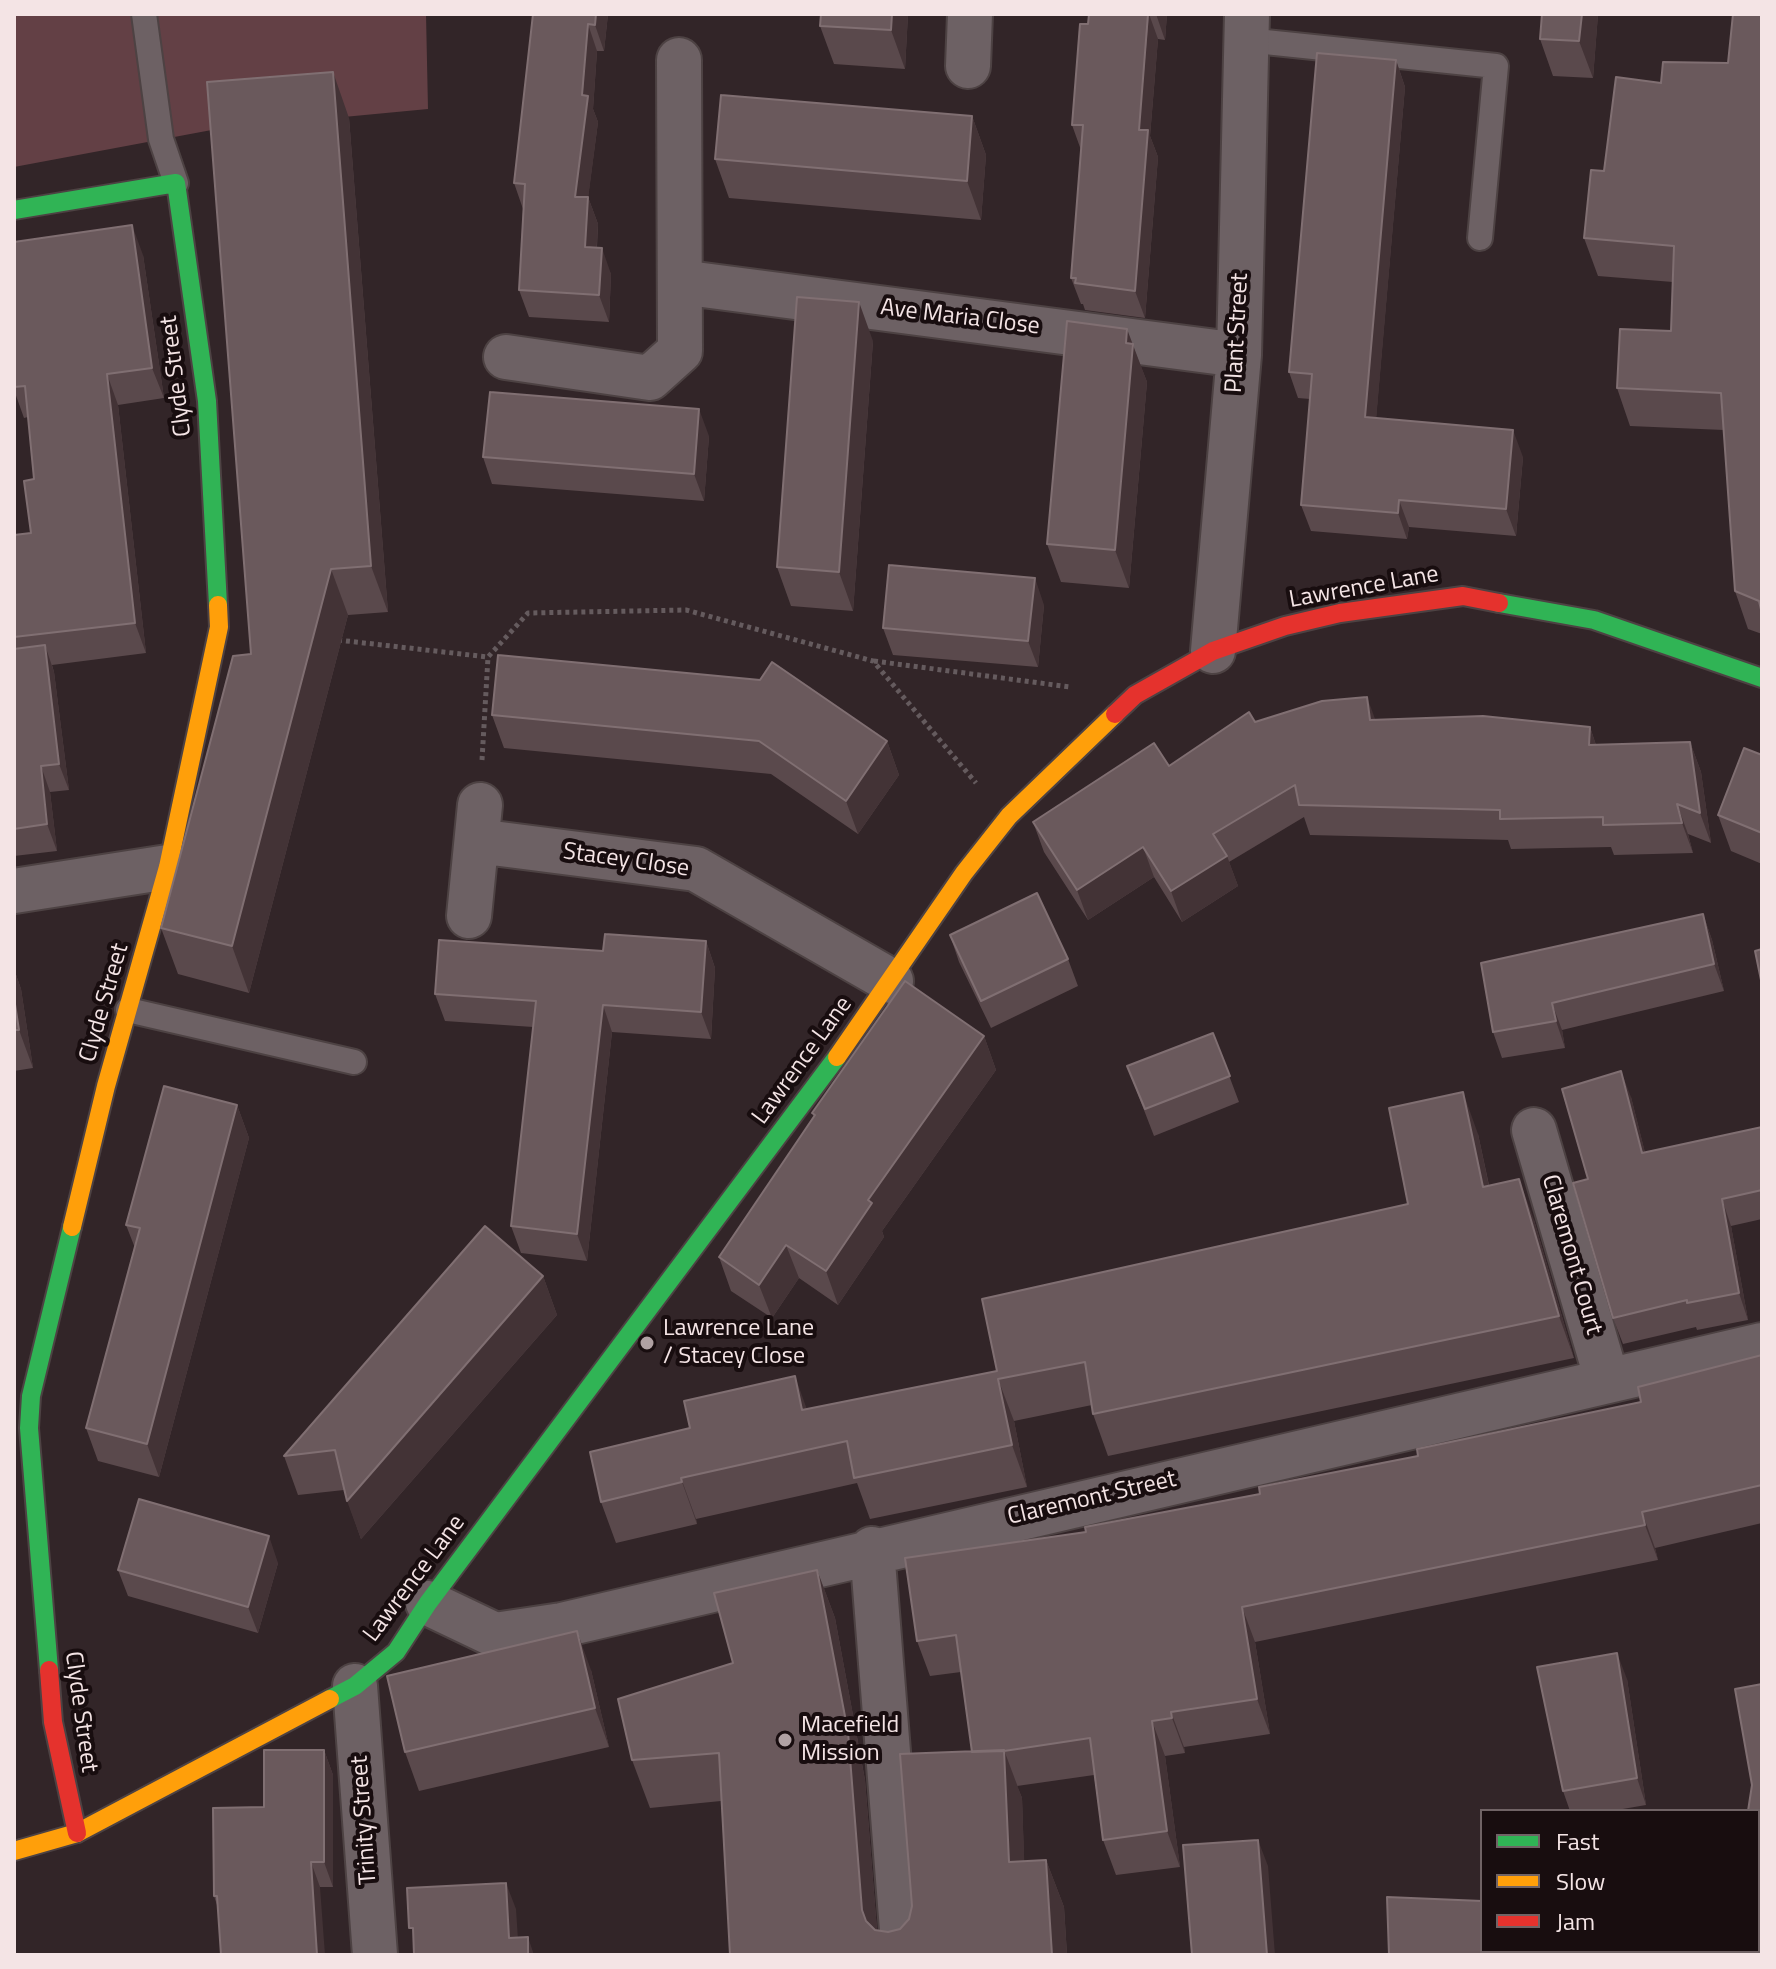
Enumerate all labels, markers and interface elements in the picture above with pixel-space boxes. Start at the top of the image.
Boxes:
street label: Plant Street [1220,272,1256,394]
street label: Ave Maria Close [879,294,1041,342]
street label: Clyde Street [155,314,199,438]
street label: Lawrence Lane [1287,561,1441,615]
street label: Stacey Close [561,838,691,884]
street label: Clyde Street [74,940,136,1066]
street label: Lawrence Lane [747,991,859,1131]
street label: Claremont Court [1534,1172,1608,1338]
place label: Lawrence Lane / Stacey Close [663,1315,814,1371]
marker: Lawrence Lane / Stacey Close [638,1334,656,1352]
street label: Claremont Street [1005,1466,1179,1532]
street label: Lawrence Lane [358,1510,472,1648]
street label: Clyde Street [57,1650,103,1774]
place label: Macefield Mission [801,1712,899,1768]
marker: Macefield Mission [776,1731,794,1749]
street label: Trinity Street [346,1754,384,1886]
legend [1480,1809,1760,1953]
text: Fast [1556,1823,1599,1859]
text: Slow [1556,1863,1605,1899]
text: Jam [1556,1903,1595,1939]

